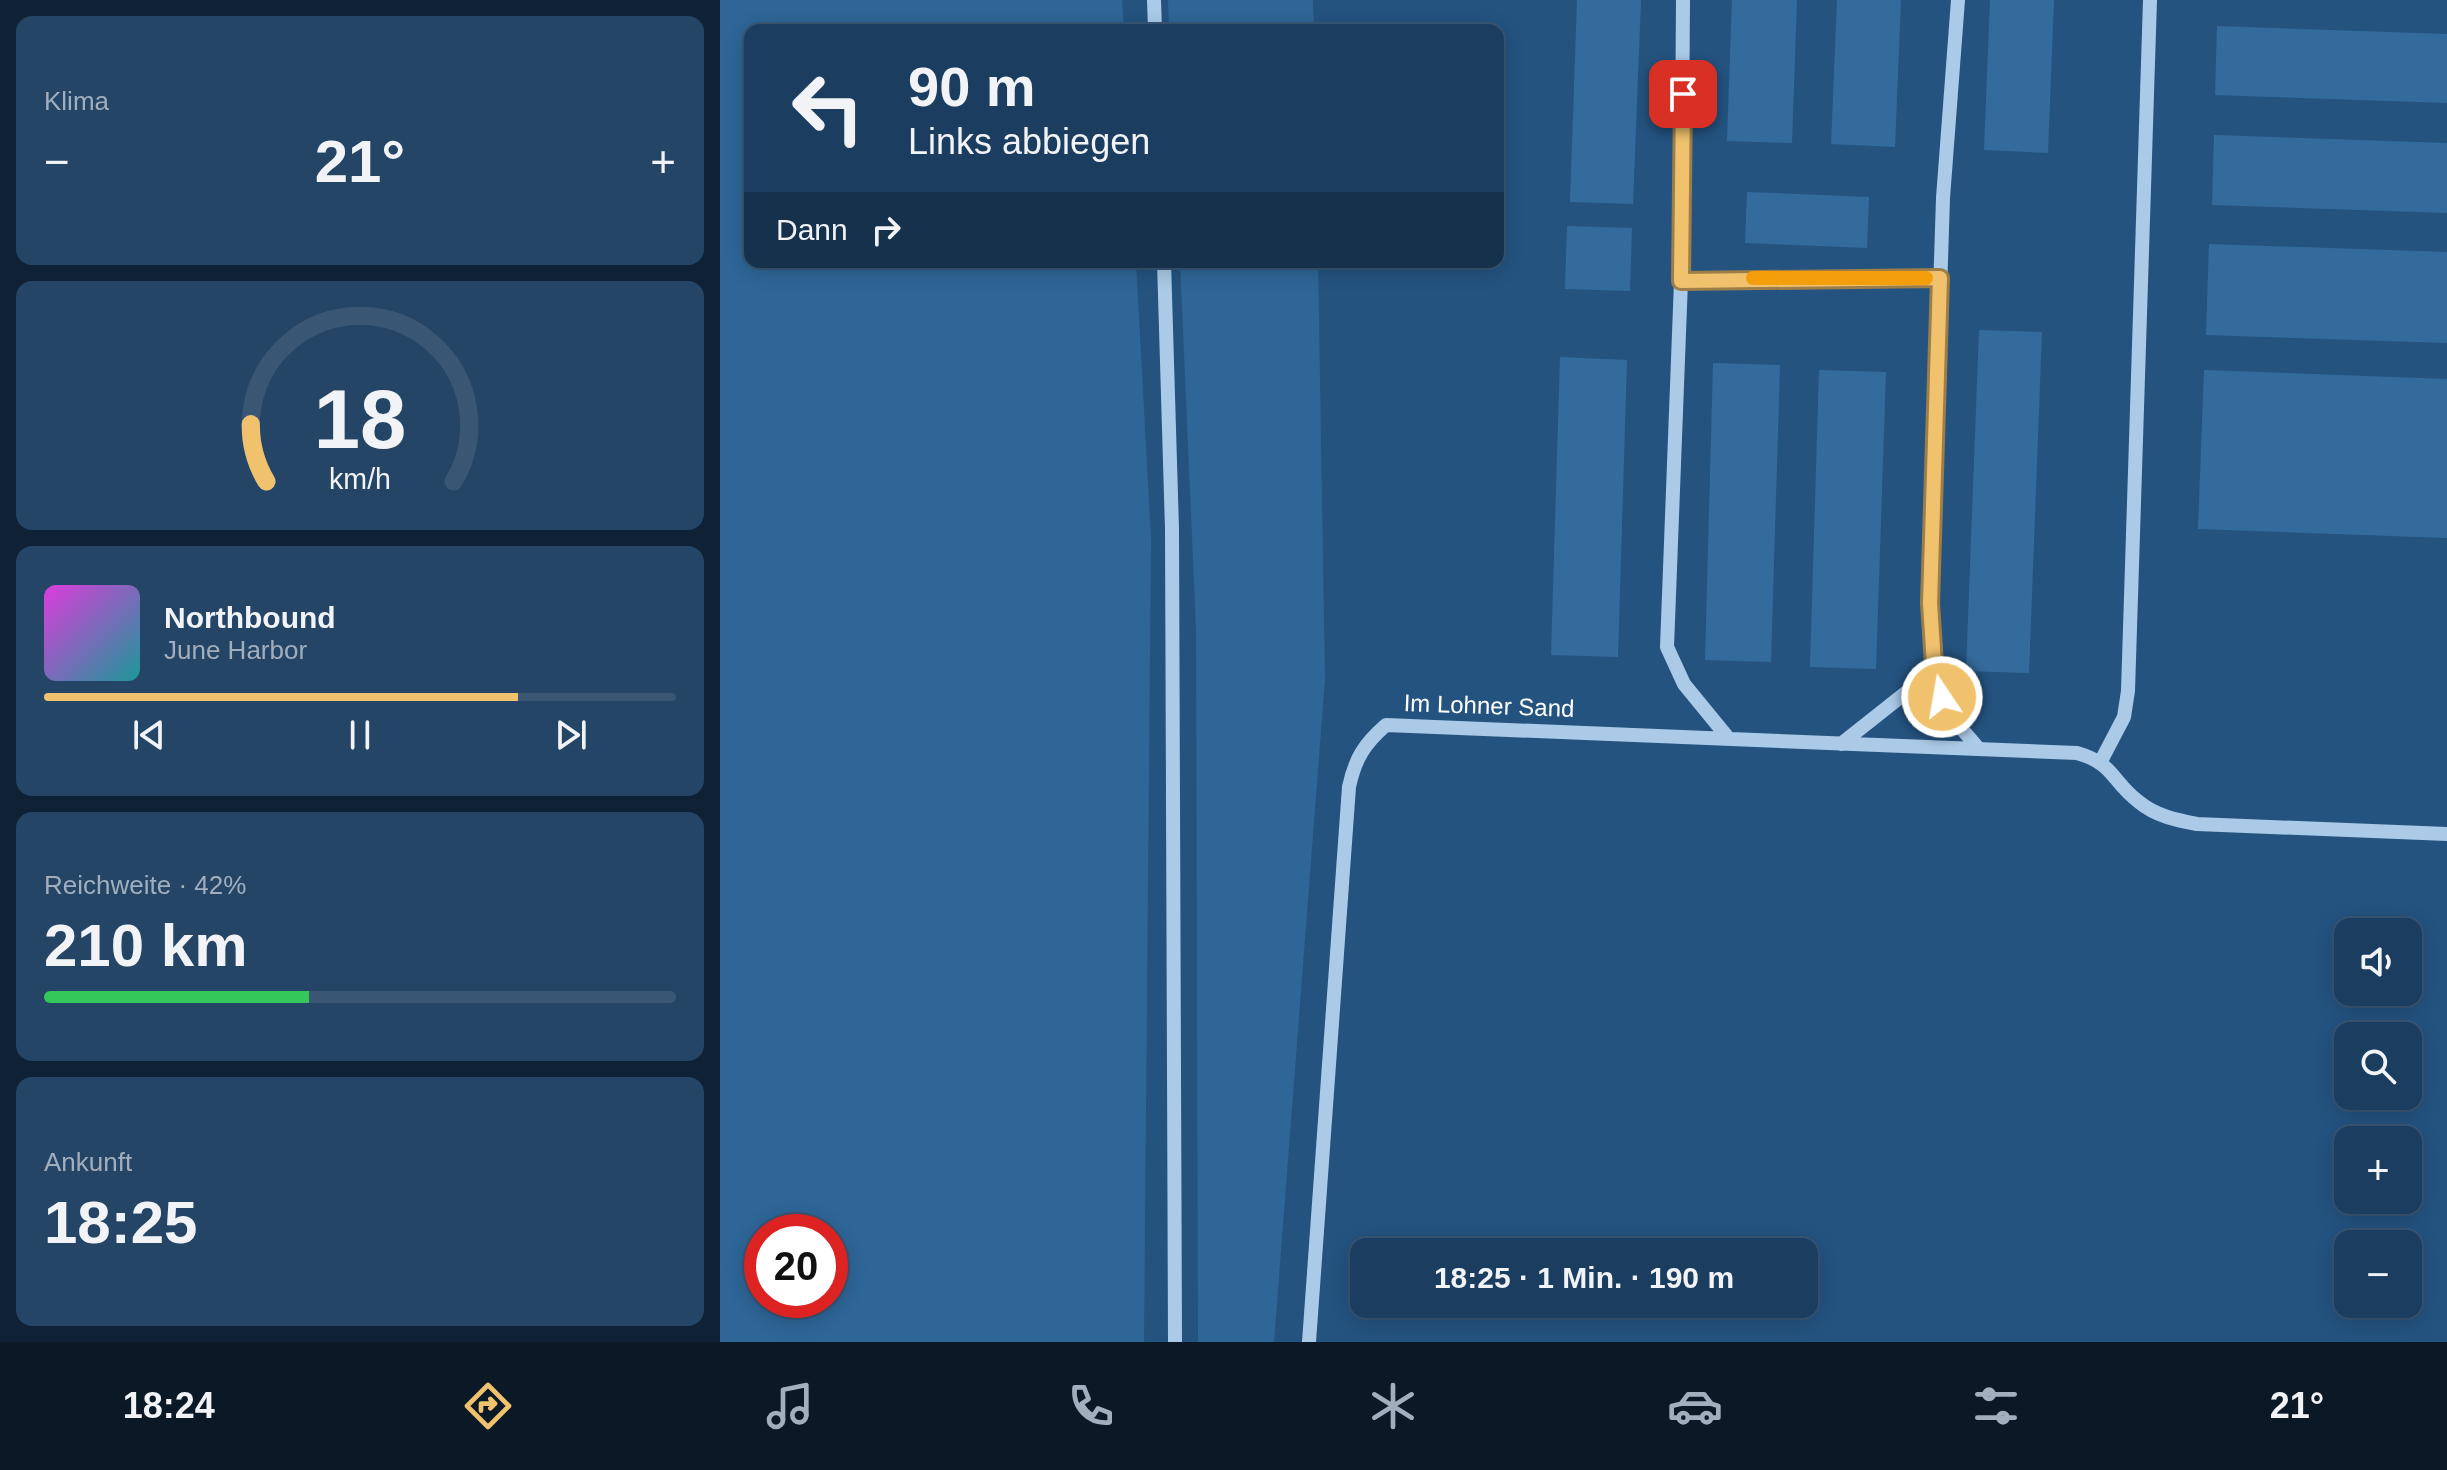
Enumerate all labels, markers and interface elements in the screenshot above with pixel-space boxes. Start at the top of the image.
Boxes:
text: 90 m [908,55,1036,118]
icon: left [776,56,880,160]
pin [1649,60,1717,128]
icon: arrive [1661,72,1705,116]
text: Klima [44,86,109,116]
text: Links abbiegen [908,121,1150,162]
text: 21° [315,128,405,195]
text: − [44,137,70,186]
text: + [650,137,676,186]
icon: right [864,208,908,252]
text: Dann [776,213,848,246]
text: 18 [314,372,406,465]
text: km/h [329,463,391,495]
text: Northbound [164,601,336,634]
text: June Harbor [164,635,307,665]
position arrow [1900,655,1984,739]
street label: Im Lohner Sand [1403,689,1575,722]
icon: previous [127,713,171,757]
icon: pause [338,713,382,757]
icon: next [549,713,593,757]
text: Reichweite · 42% [44,870,246,900]
text: 210 km [44,912,248,979]
map controls [2334,918,2422,1318]
button: sound [2334,918,2422,1006]
button: search [2334,1022,2422,1110]
button: + [2334,1126,2422,1214]
text: Ankunft [44,1147,132,1177]
text: 18:25 [44,1189,197,1256]
speed limit sign: 20 [744,1214,848,1318]
button: − [2334,1230,2422,1318]
text: 18:25 · 1 Min. · 190 m [1434,1261,1734,1294]
icon: directions [460,1378,516,1434]
icon: music [762,1378,818,1434]
icon: phone [1063,1378,1119,1434]
icon: climate [1365,1378,1421,1434]
icon: car [1667,1378,1723,1434]
icon: filters [1968,1378,2024,1434]
text: 18:24 [123,1385,215,1426]
text: 21° [2270,1385,2324,1426]

